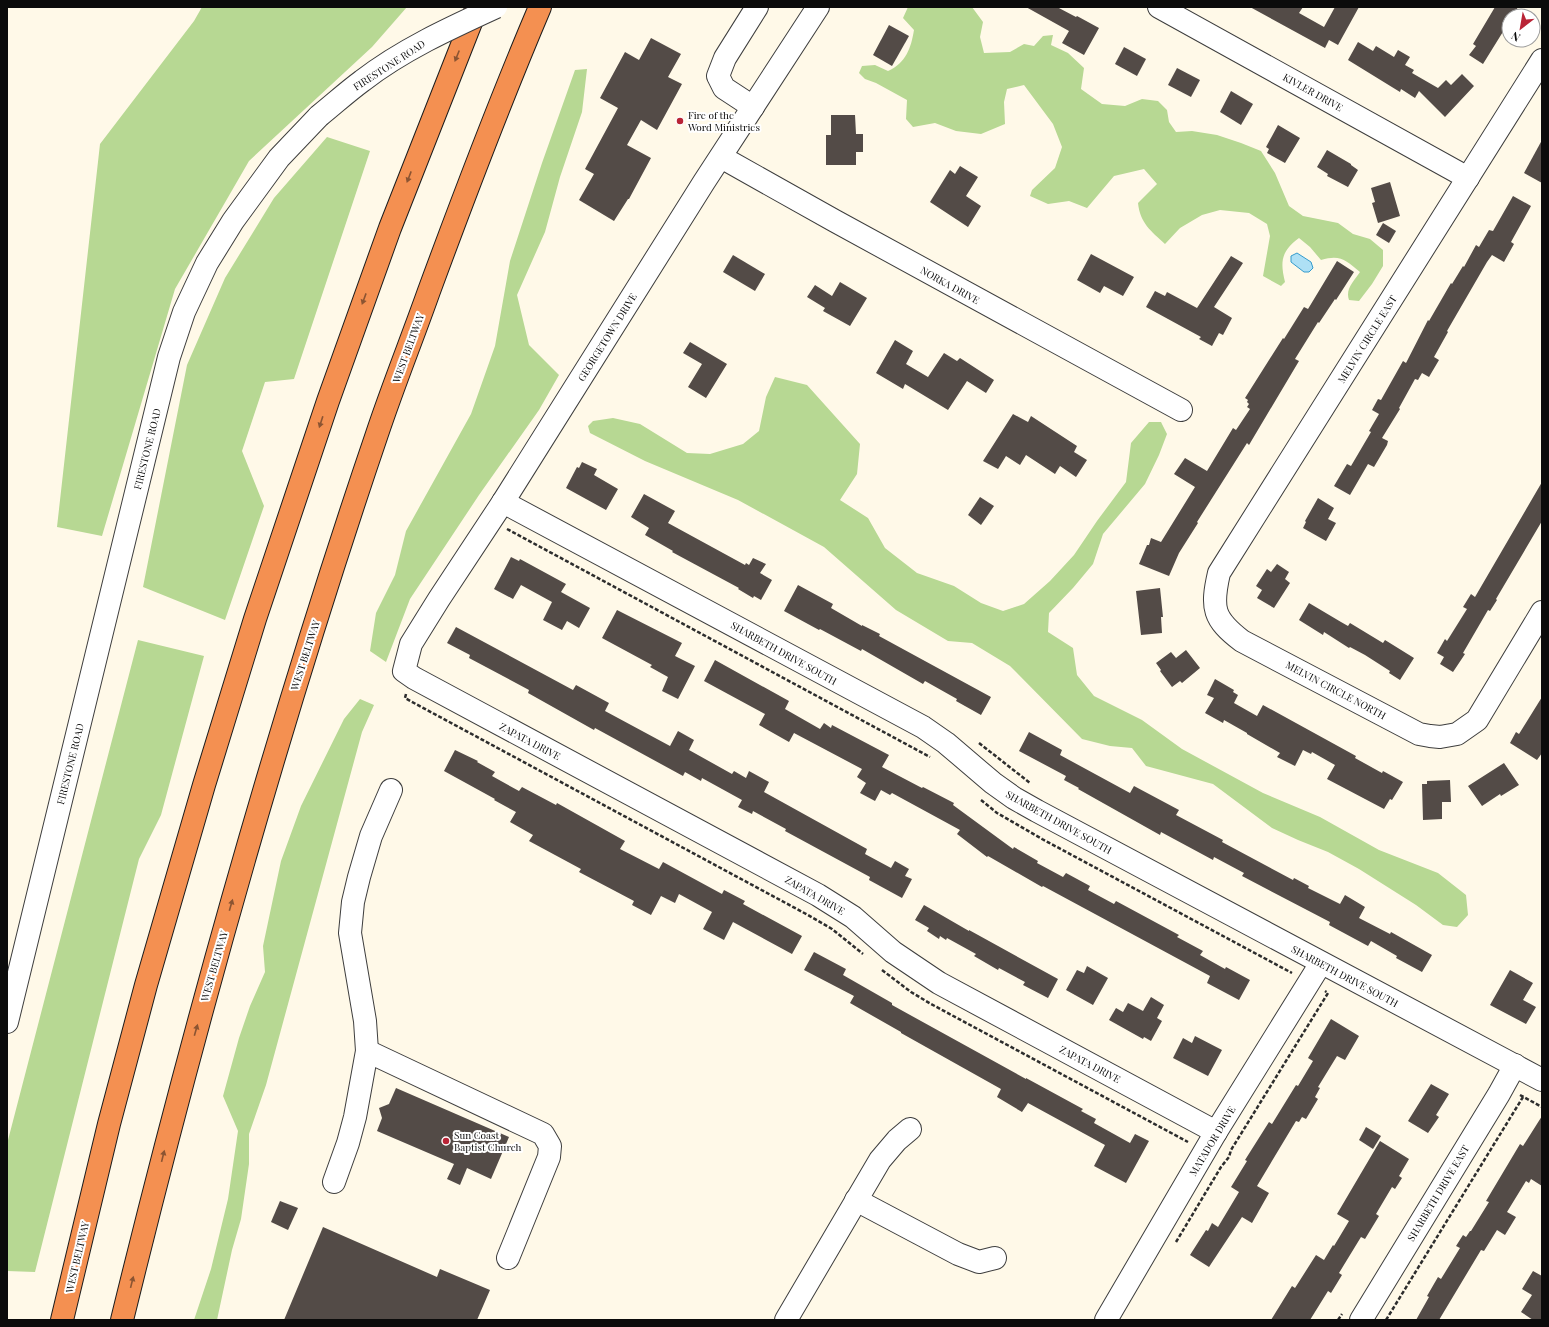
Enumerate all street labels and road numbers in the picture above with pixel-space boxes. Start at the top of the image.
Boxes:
street label: FIRESTONE ROAD [350,36,428,94]
street label: KIVLER DRIVE [1281,70,1345,114]
street label: NORKA DRIVE [918,263,982,307]
street label: GEORGETOWN DRIVE [574,290,640,384]
street label: MELVIN CIRCLE EAST [1334,292,1400,386]
street label: WEST BELTWAY [389,311,427,386]
street label: FIRESTONE ROAD [130,407,164,491]
street label: WEST BELTWAY [287,618,323,693]
street label: SHARBETH DRIVE SOUTH [728,618,840,688]
street label: MELVIN CIRCLE NORTH [1283,658,1389,723]
street label: ZAPATA DRIVE [497,719,563,763]
street label: FIRESTONE ROAD [53,722,87,806]
street label: SHARBETH DRIVE SOUTH [1003,787,1115,857]
street label: ZAPATA DRIVE [782,872,848,918]
street label: WEST BELTWAY [197,929,231,1004]
street label: SHARBETH DRIVE SOUTH [1289,942,1401,1010]
street label: ZAPATA DRIVE [1057,1042,1123,1086]
street label: MATADOR DRIVE [1186,1103,1238,1179]
street label: SHARBETH DRIVE EAST [1404,1142,1472,1244]
street label: WEST BELTWAY [62,1220,92,1295]

